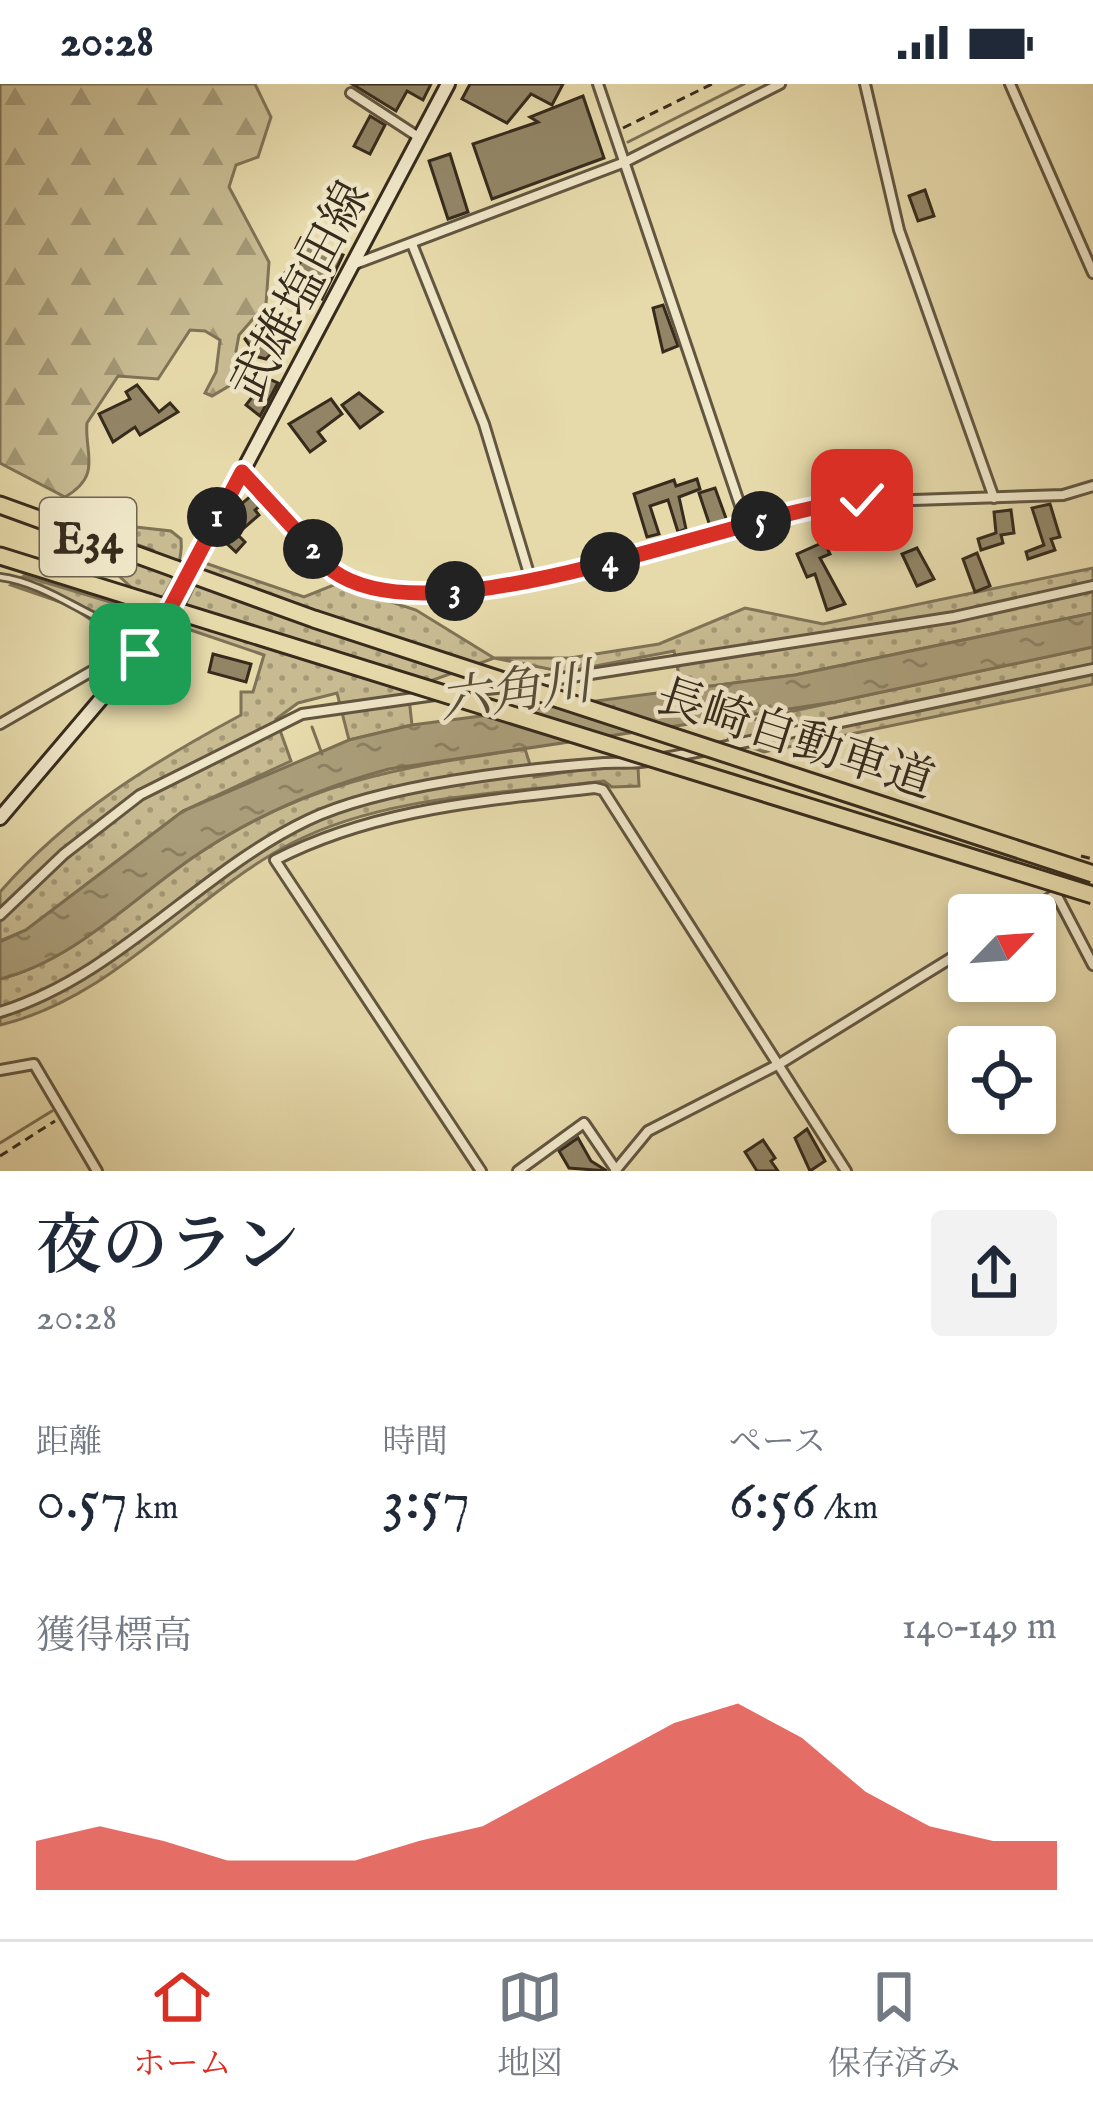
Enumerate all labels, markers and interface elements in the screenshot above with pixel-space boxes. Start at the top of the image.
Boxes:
text: 20:28 [60,14,154,71]
street label: 武雄塩田線 [220,172,385,412]
pin [811,449,913,551]
icon: check [829,467,895,533]
pin: 1 [187,487,247,547]
pin: 5 [731,491,791,551]
text: 1 [211,496,223,538]
road number: E34 [40,498,136,576]
text: 5 [755,500,767,542]
pin: 2 [283,519,343,579]
text: 2 [305,528,321,570]
pin: 4 [580,532,640,592]
text: 4 [602,541,618,583]
pin: 3 [425,561,485,621]
text: 3 [449,570,461,612]
pin [89,603,191,705]
icon: arrive [107,621,173,687]
water label: 六角川 [435,651,601,737]
street label: 長崎自動車道 [649,668,941,814]
north arrow [948,894,1056,1002]
map controls [948,894,1056,1134]
button: locate [948,1026,1056,1134]
text: 夜のラン [36,1207,300,1291]
button: share [931,1210,1057,1336]
text: 20:28 [36,1294,117,1343]
text: 距離 [36,1422,102,1464]
text: 時間 [382,1422,448,1464]
text: ペース [729,1422,826,1464]
text: 0.57 [36,1464,128,1540]
text: 3:57 [382,1464,470,1540]
text: 6:56 [729,1464,817,1540]
text: km [128,1488,179,1530]
text: /km [817,1488,878,1530]
text: 140–149 m [902,1603,1057,1652]
text: 獲得標高 [36,1613,192,1662]
tab: ホーム [133,1964,232,2086]
tab: 地図 [497,1964,563,2086]
tab: 保存済み [828,1964,960,2086]

